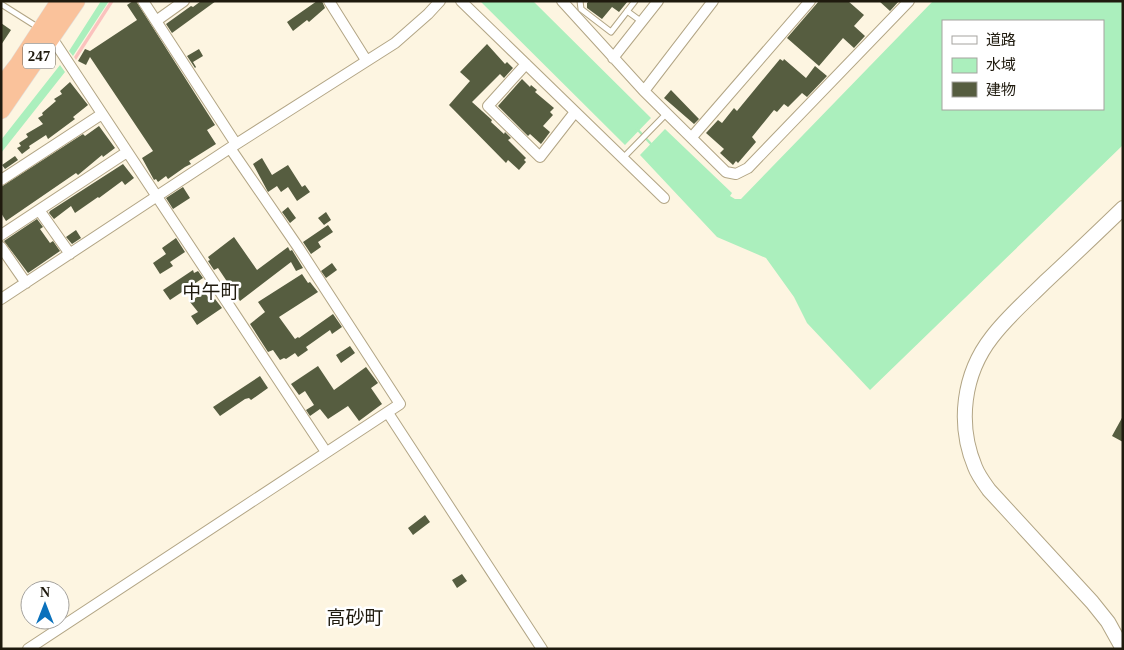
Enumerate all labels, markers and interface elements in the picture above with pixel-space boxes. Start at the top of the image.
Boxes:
legend [942,20,1104,110]
text: 道路 [986,32,1016,48]
road number: 247 [23,44,55,68]
text: 水域 [986,57,1016,73]
text: 建物 [986,82,1016,98]
district label: 中午町 [182,281,240,302]
north arrow [20,580,70,630]
text: N [40,585,50,600]
district label: 高砂町 [326,607,384,628]

